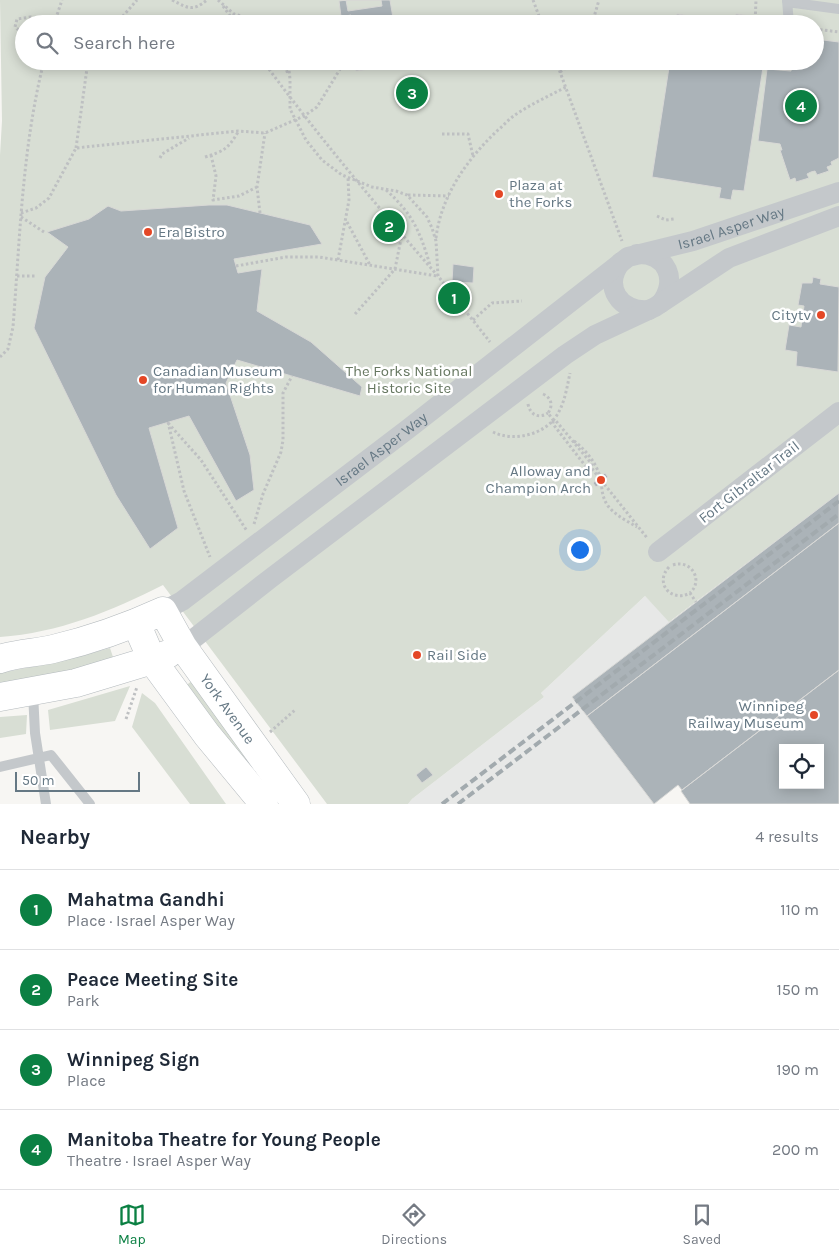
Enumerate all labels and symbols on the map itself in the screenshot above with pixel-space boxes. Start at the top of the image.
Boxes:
pin: 3 [396,74,428,112]
pin: 4 [785,87,817,125]
place label: Plaza at the Forks [509,176,572,211]
marker: Plaza at the Forks [493,188,505,200]
street label: Israel Asper Way [676,202,787,253]
pin: 2 [373,207,405,245]
place label: Era Bistro [158,223,225,241]
marker: Era Bistro [142,226,154,238]
pin: 1 [438,279,470,317]
place label: Citytv [772,306,811,324]
marker: Citytv [815,309,827,321]
place label: Canadian Museum for Human Rights [153,362,282,397]
park label: The Forks National Historic Site [345,362,473,397]
marker: Canadian Museum for Human Rights [137,374,149,386]
street label: Israel Asper Way [332,408,431,490]
street label: Fort Gibraltar Trail [695,437,803,527]
place label: Alloway and Champion Arch [486,462,591,497]
marker: Alloway and Champion Arch [595,474,607,486]
your location [567,537,593,563]
place label: Rail Side [427,646,487,664]
marker: Rail Side [411,649,423,661]
street label: York Avenue [196,670,259,748]
place label: Winnipeg Railway Museum [688,697,805,732]
marker: Winnipeg Railway Museum [808,709,820,721]
scale bar [15,769,140,792]

